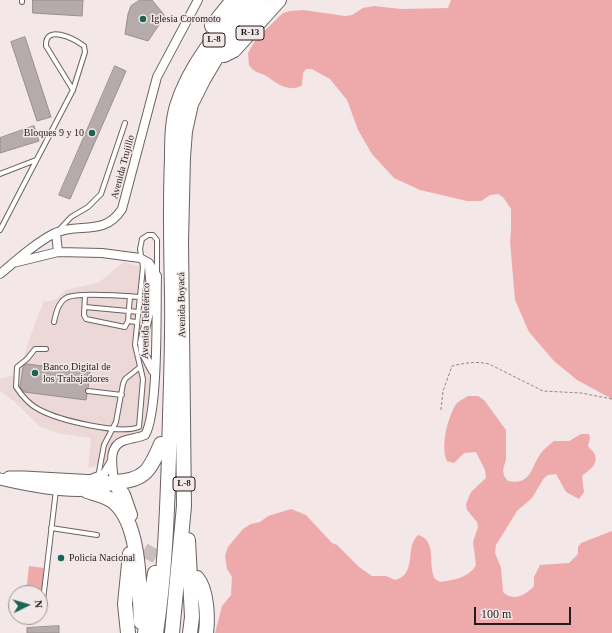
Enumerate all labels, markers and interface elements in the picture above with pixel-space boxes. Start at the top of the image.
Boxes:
place label: Iglesia Coromoto [151,13,221,25]
marker: Iglesia Coromoto [138,14,148,24]
road number: R-13 [236,26,264,40]
road number: L-8 [203,33,225,47]
place label: Bloques 9 y 10 [24,127,84,139]
marker: Bloques 9 y 10 [87,128,97,138]
street label: Avenida Trujillo [109,134,137,200]
street label: Avenida Boyacá [175,272,189,338]
street label: Avenida Teleférico [139,283,153,359]
place label: Banco Digital de los Trabajadores [43,361,111,384]
marker: Banco Digital de los Trabajadores [30,368,40,378]
road number: L-8 [173,477,195,491]
place label: Policía Nacional [69,552,135,564]
marker: Policía Nacional [56,553,66,563]
north arrow [8,585,48,625]
scale bar [476,599,573,625]
text: N [33,600,45,609]
text: 100 m [481,607,511,621]

